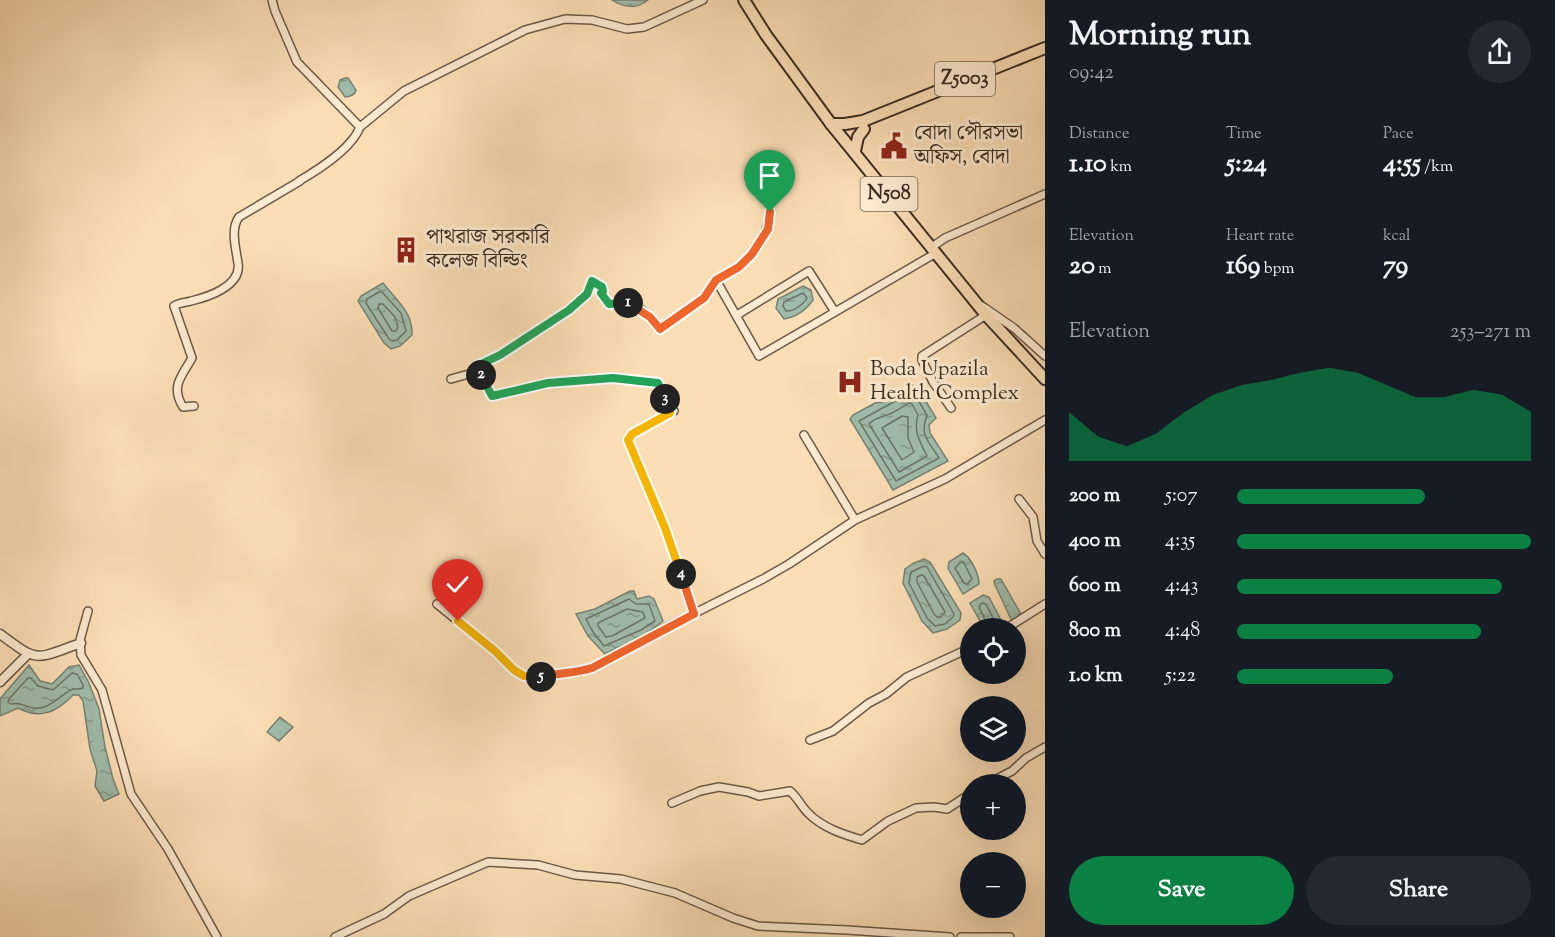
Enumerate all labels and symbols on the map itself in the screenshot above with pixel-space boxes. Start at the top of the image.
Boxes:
road number: Z5003 [935,62,995,96]
place label: বোদা পৌরসভা অফিস, বোদা [913,119,1023,173]
public building icon: বোদা পৌরসভা অফিস, বোদা [879,131,909,161]
pin [744,150,795,212]
road number: N508 [860,177,918,211]
place label: পাথরাজ সরকারি কলেজ বিল্ডিং [425,223,551,277]
building icon: পাথরাজ সরকারি কলেজ বিল্ডিং [391,235,421,265]
pin: 1 [613,288,643,318]
place label: Boda Upazila Health Complex [870,355,1019,409]
pin: 2 [466,360,496,390]
hospital icon: Boda Upazila Health Complex [835,367,865,397]
pin: 3 [650,384,680,414]
pin [432,559,483,621]
pin: 4 [666,559,696,589]
pin: 5 [526,662,556,692]

